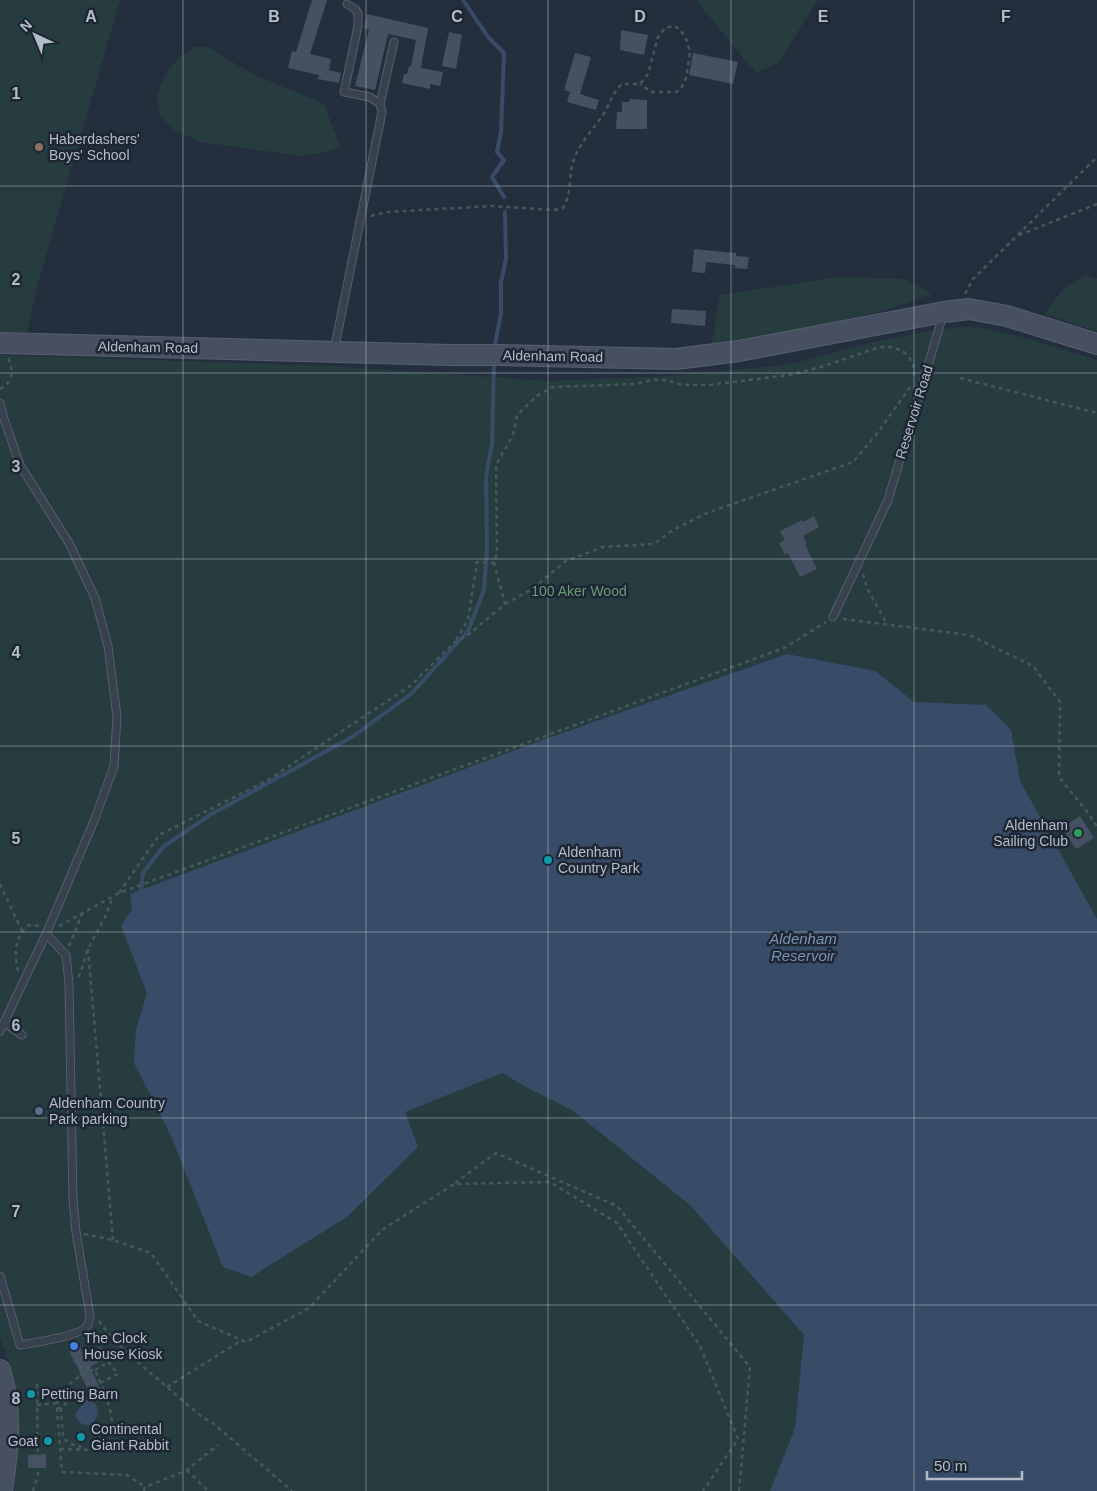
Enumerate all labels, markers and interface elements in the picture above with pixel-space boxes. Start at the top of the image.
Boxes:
text: A [85,8,97,25]
text: B [268,8,280,25]
text: C [451,8,463,25]
text: D [634,8,646,25]
text: E [818,8,829,25]
text: F [1001,8,1011,25]
north arrow [10,10,60,60]
text: N [17,16,35,35]
text: 1 [12,85,21,102]
place label: Haberdashers' Boys' School [49,131,140,163]
marker: Haberdashers' Boys' School [33,141,45,153]
text: 2 [12,271,21,288]
street label: Aldenham Road [98,338,198,356]
street label: Aldenham Road [503,347,603,365]
street label: Reservoir Road [892,363,936,461]
text: 3 [12,458,21,475]
park label: 100 Aker Wood [531,583,627,599]
text: 4 [12,644,21,661]
place label: Aldenham Sailing Club [993,817,1068,849]
marker: Aldenham Sailing Club [1072,827,1084,839]
text: 5 [12,830,21,847]
place label: Aldenham Country Park [558,844,641,876]
marker: Aldenham Country Park [542,854,554,866]
water label: Aldenham Reservoir [768,930,837,964]
text: 6 [12,1017,21,1034]
place label: Aldenham Country Park parking [49,1095,165,1127]
marker: Aldenham Country Park parking [33,1105,45,1117]
text: 7 [12,1203,21,1220]
place label: The Clock House Kiosk [84,1330,164,1362]
marker: The Clock House Kiosk [68,1340,80,1352]
place label: Petting Barn [41,1386,118,1402]
marker: Petting Barn [25,1388,37,1400]
text: 8 [12,1390,21,1407]
place label: Continental Giant Rabbit [91,1421,169,1453]
marker: Continental Giant Rabbit [75,1431,87,1443]
place label: Goat [8,1433,38,1449]
marker: Goat [42,1435,54,1447]
scale bar [927,1448,1022,1480]
text: 50 m [934,1457,967,1474]

